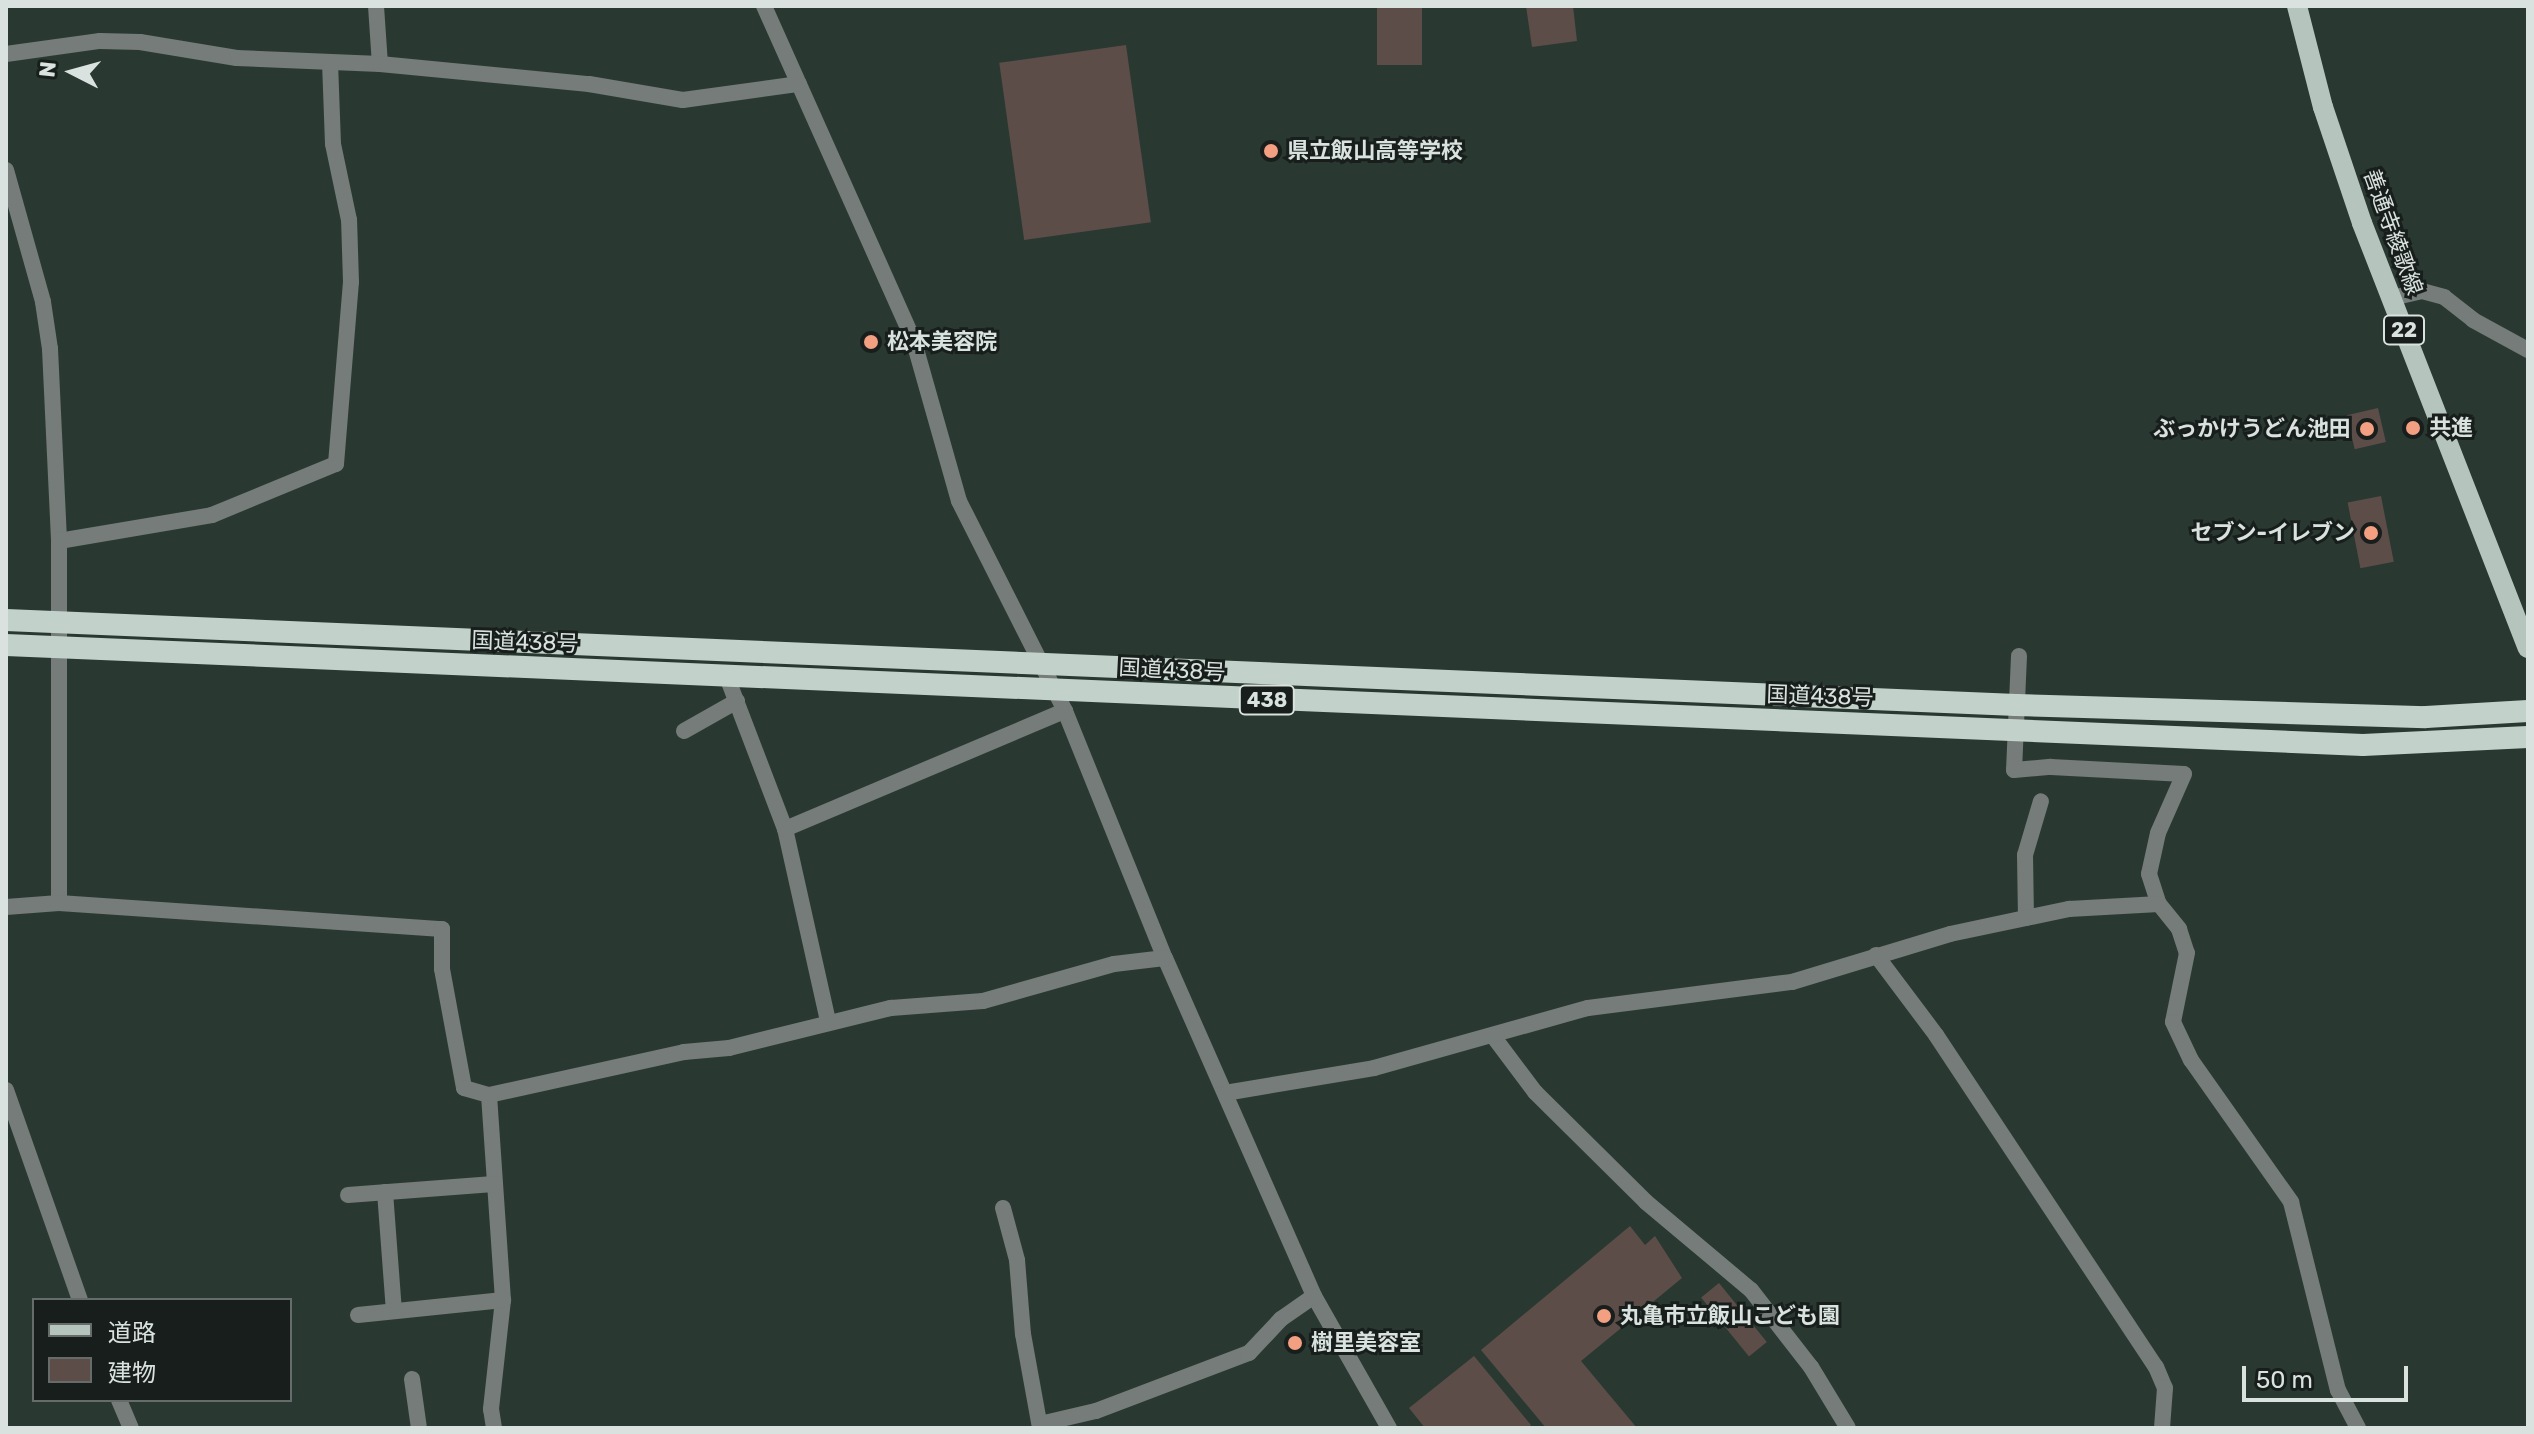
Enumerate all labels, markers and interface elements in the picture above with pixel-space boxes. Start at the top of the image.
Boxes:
north arrow [32,32,112,112]
text: N [33,60,62,79]
place label: 県立飯山高等学校 [1287,138,1463,164]
marker: 県立飯山高等学校 [1262,142,1280,160]
street label: 善通寺綾歌線 [2358,165,2428,299]
road number: 22 [2382,314,2426,346]
place label: 松本美容院 [887,329,997,355]
marker: 松本美容院 [862,333,880,351]
place label: 共進 [2429,415,2473,441]
place label: ぶっかけうどん池田 [2153,416,2351,442]
marker: 共進 [2404,419,2422,437]
marker: ぶっかけうどん池田 [2358,420,2376,438]
place label: セブン-イレブン [2191,520,2355,546]
marker: セブン-イレブン [2362,524,2380,542]
street label: 国道438号 [471,627,579,657]
street label: 国道438号 [1118,654,1226,686]
street label: 国道438号 [1766,681,1874,711]
road number: 438 [1237,684,1297,716]
legend [32,1298,292,1402]
place label: 丸亀市立飯山こども園 [1620,1303,1840,1329]
marker: 丸亀市立飯山こども園 [1595,1307,1613,1325]
text: 道路 [108,1319,156,1347]
place label: 樹里美容室 [1311,1330,1421,1356]
marker: 樹里美容室 [1286,1334,1304,1352]
scale bar [2246,1350,2412,1400]
text: 建物 [108,1359,156,1387]
text: 50 m [2256,1366,2313,1394]

